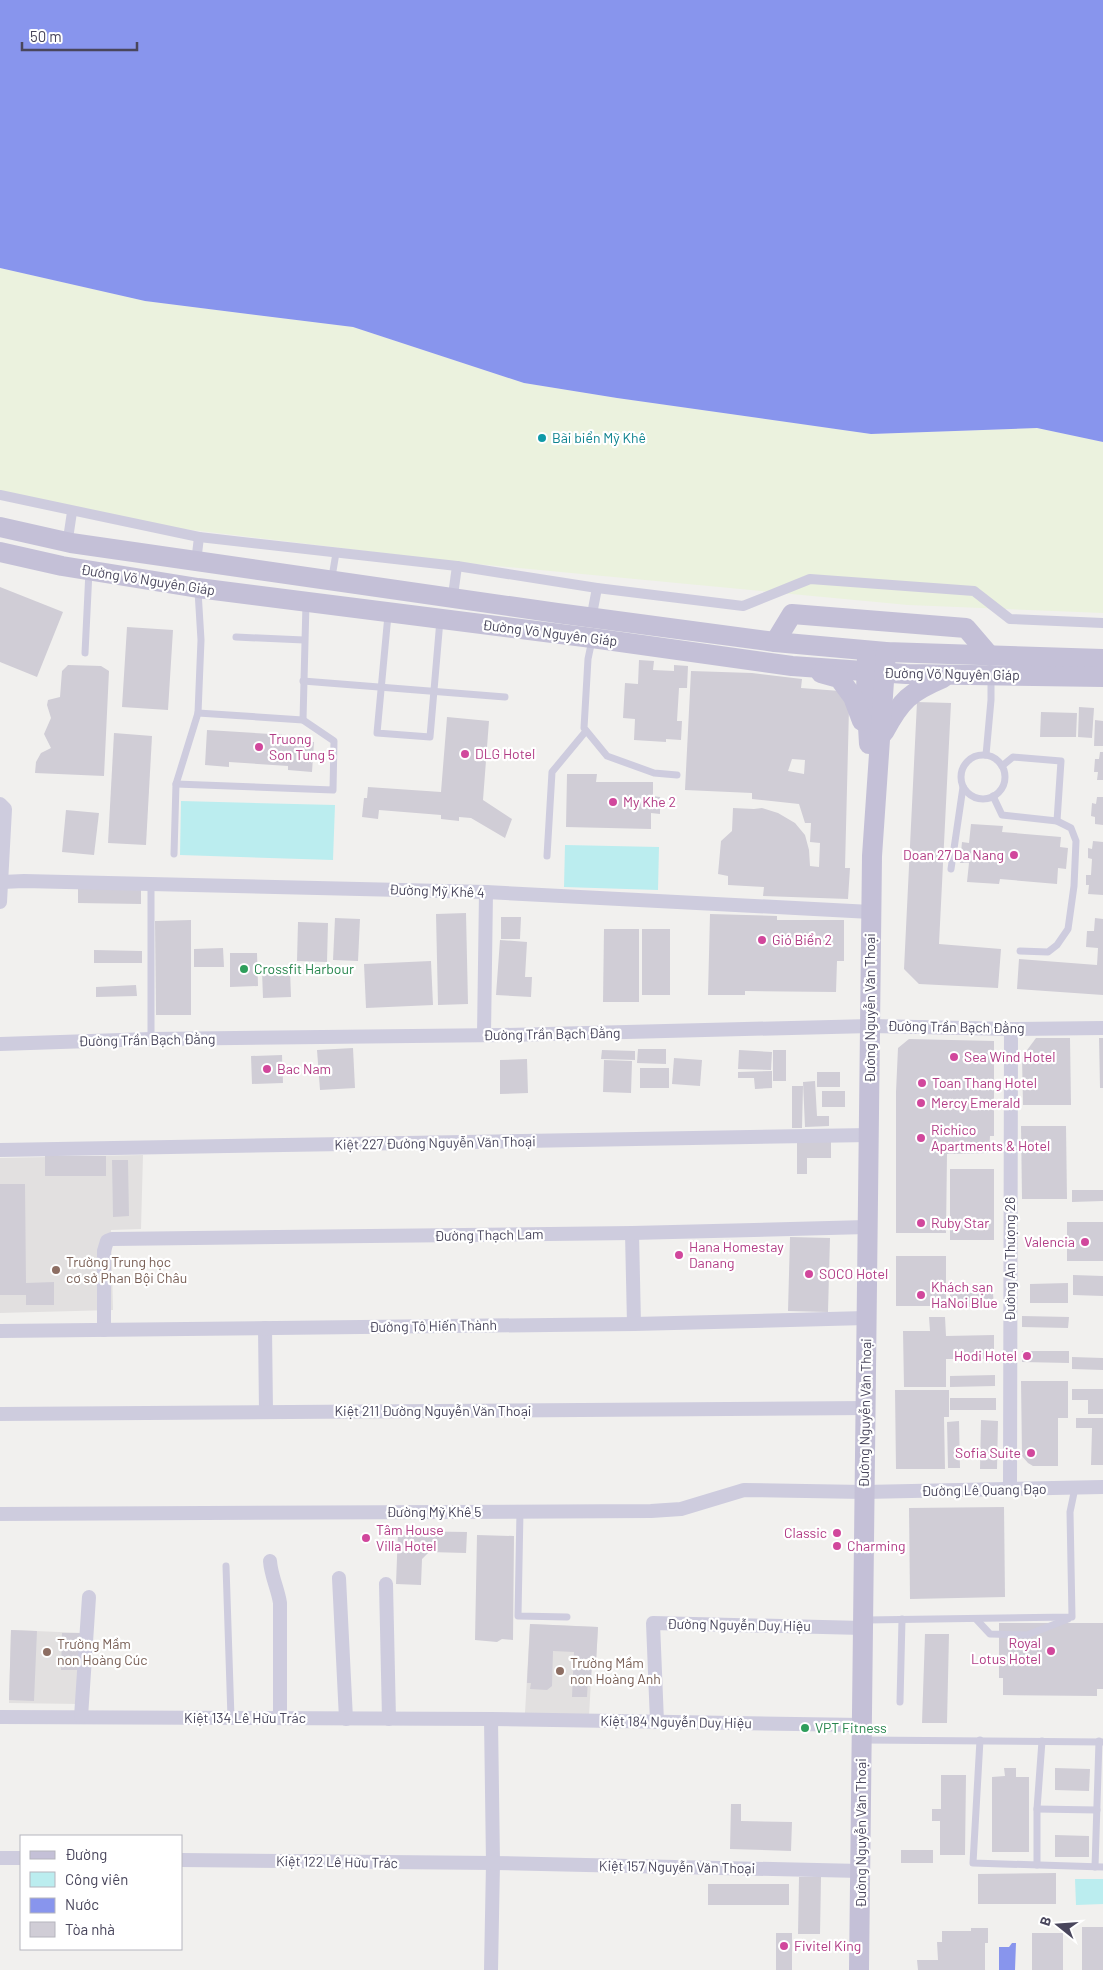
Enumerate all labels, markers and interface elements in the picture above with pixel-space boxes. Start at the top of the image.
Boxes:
scale bar [22,20,138,52]
text: 50 m [30,27,62,45]
place label: Bãi biển Mỹ Khê [552,429,646,446]
marker: Bãi biển Mỹ Khê [536,432,548,444]
street label: Đường Võ Nguyên Giáp [80,561,216,599]
street label: Đường Võ Nguyên Giáp [482,616,618,649]
street label: Đường Võ Nguyên Giáp [884,664,1020,683]
place label: Truong Son Tung 5 [269,730,335,763]
marker: Truong Son Tung 5 [253,741,265,753]
place label: DLG Hotel [475,745,535,762]
marker: DLG Hotel [459,748,471,760]
place label: My Khe 2 [623,793,676,810]
marker: My Khe 2 [607,796,619,808]
place label: Doan 27 Da Nang [903,846,1004,863]
marker: Doan 27 Da Nang [1008,849,1020,861]
street label: Đường Mỹ Khê 4 [389,880,485,901]
place label: Gió Biển 2 [772,931,832,948]
street label: Đường Nguyễn Văn Thoại [861,933,878,1083]
marker: Gió Biển 2 [756,934,768,946]
place label: Crossfit Harbour [254,960,354,977]
marker: Crossfit Harbour [238,963,250,975]
street label: Đường Trần Bạch Đằng [887,1017,1025,1036]
street label: Đường Trần Bạch Đằng [483,1024,621,1043]
street label: Đường Trần Bạch Đằng [78,1030,216,1049]
place label: Sea Wind Hotel [964,1048,1056,1065]
marker: Sea Wind Hotel [948,1051,960,1063]
place label: Bac Nam [277,1060,331,1077]
marker: Bac Nam [261,1063,273,1075]
place label: Toan Thang Hotel [932,1074,1037,1091]
marker: Toan Thang Hotel [916,1077,928,1089]
place label: Mercy Emerald [931,1094,1020,1111]
marker: Mercy Emerald [915,1097,927,1109]
place label: Richico Apartments & Hotel [931,1121,1050,1154]
street label: Kiệt 227 Đường Nguyễn Văn Thoại [334,1132,536,1153]
marker: Richico Apartments & Hotel [915,1132,927,1144]
street label: Đường An Thượng 26 [1001,1197,1018,1321]
place label: Ruby Star [931,1214,989,1231]
marker: Ruby Star [915,1217,927,1229]
street label: Đường Thạch Lam [434,1225,544,1244]
place label: Valencia [1024,1233,1075,1250]
marker: Valencia [1079,1236,1091,1248]
place label: Hana Homestay Danang [689,1238,784,1271]
marker: Hana Homestay Danang [673,1249,685,1261]
place label: Trường Trung học cơ sở Phan Bội Châu [66,1253,187,1286]
marker: Trường Trung học cơ sở Phan Bội Châu [50,1264,62,1276]
place label: SOCO Hotel [819,1265,888,1282]
marker: SOCO Hotel [803,1268,815,1280]
place label: Khách sạn HaNoi Blue [931,1278,998,1311]
marker: Khách sạn HaNoi Blue [915,1289,927,1301]
street label: Đường Tô Hiến Thành [369,1316,497,1335]
street label: Đường Nguyễn Văn Thoại [855,1338,874,1488]
place label: Hodi Hotel [954,1347,1017,1364]
marker: Hodi Hotel [1021,1350,1033,1362]
street label: Kiệt 211 Đường Nguyễn Văn Thoại [335,1402,531,1419]
place label: Sofia Suite [955,1444,1021,1461]
marker: Sofia Suite [1025,1447,1037,1459]
street label: Đường Lê Quang Đạo [921,1480,1047,1499]
street label: Đường Mỹ Khê 5 [387,1503,481,1520]
place label: Tâm House Villa Hotel [376,1521,444,1554]
place label: Classic [784,1524,827,1541]
marker: Classic [831,1527,843,1539]
marker: Tâm House Villa Hotel [360,1532,372,1544]
place label: Charming [847,1537,905,1554]
marker: Charming [831,1540,843,1552]
street label: Đường Nguyễn Duy Hiệu [667,1615,811,1634]
place label: Royal Lotus Hotel [971,1634,1041,1667]
place label: Trường Mầm non Hoàng Cúc [57,1635,148,1668]
marker: Royal Lotus Hotel [1045,1645,1057,1657]
marker: Trường Mầm non Hoàng Cúc [41,1646,53,1658]
place label: Trường Mầm non Hoàng Anh [570,1654,661,1687]
marker: Trường Mầm non Hoàng Anh [554,1665,566,1677]
street label: Kiệt 134 Lê Hữu Trác [184,1709,306,1726]
street label: Kiệt 184 Nguyễn Duy Hiệu [600,1712,752,1731]
place label: VPT Fitness [815,1719,887,1736]
marker: VPT Fitness [799,1722,811,1734]
street label: Đường Nguyễn Văn Thoại [852,1758,869,1908]
legend [20,1835,182,1950]
text: Đường [65,1845,107,1863]
street label: Kiệt 122 Lê Hữu Trác [276,1852,398,1871]
street label: Kiệt 157 Nguyễn Văn Thoại [599,1857,755,1876]
text: Công viên [65,1870,128,1888]
text: Nước [65,1895,99,1913]
north arrow [1033,1900,1083,1950]
text: B [1036,1914,1054,1928]
text: Tòa nhà [65,1920,115,1938]
place label: Fivitel King [794,1937,861,1954]
marker: Fivitel King [778,1940,790,1952]

